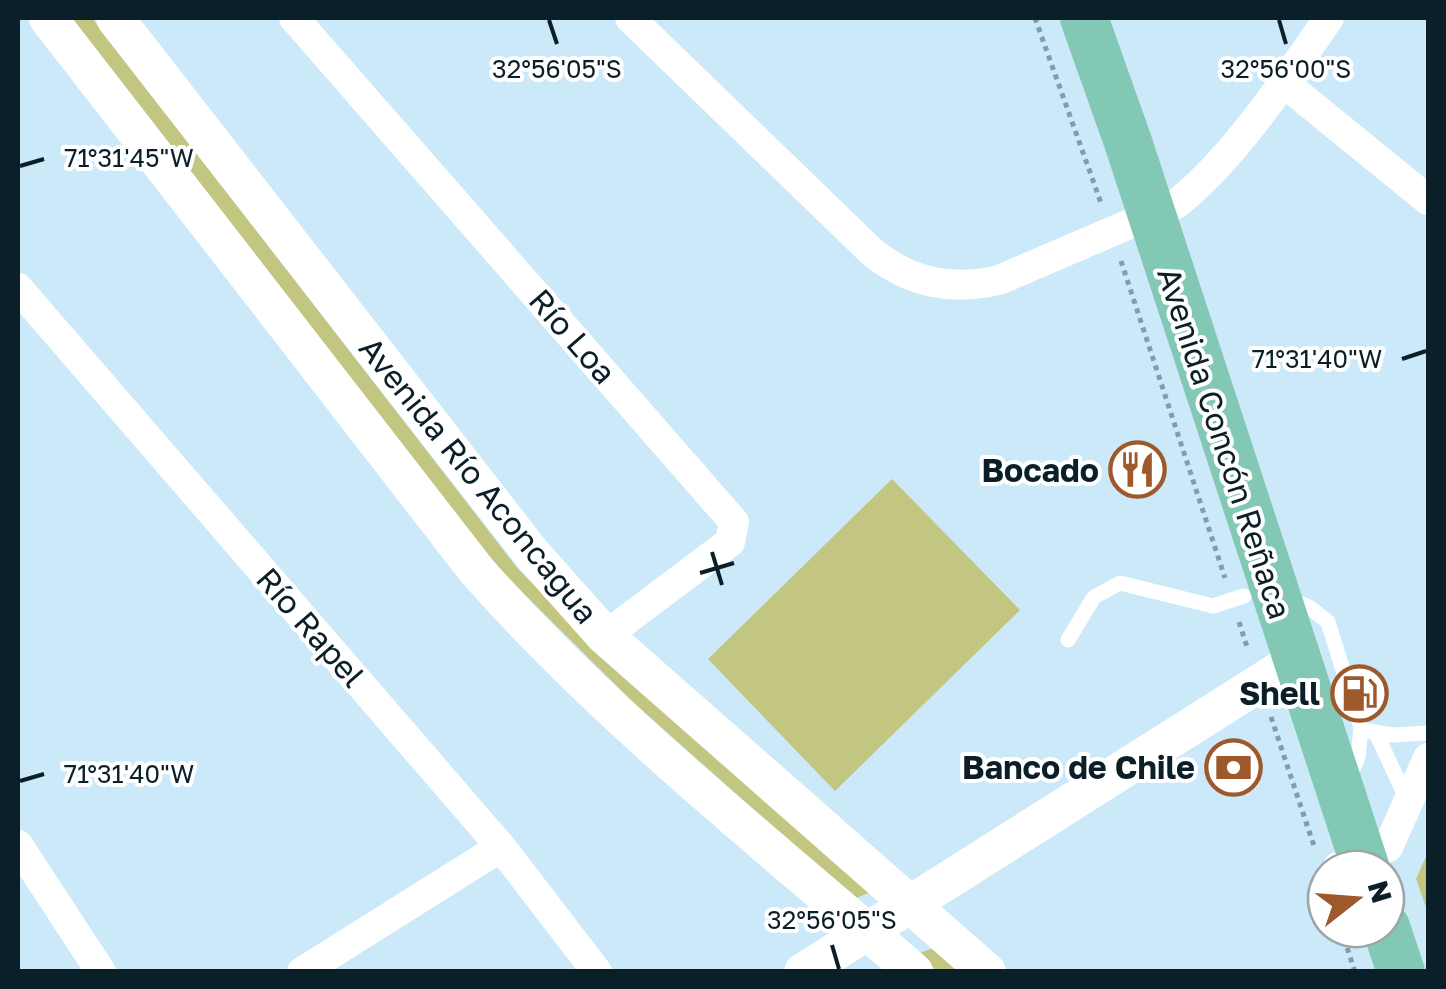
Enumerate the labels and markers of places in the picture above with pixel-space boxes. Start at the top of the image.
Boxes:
restaurant icon: Bocado [1108,440,1168,500]
place label: Bocado [981,451,1099,489]
fuel station icon: Shell [1329,663,1389,723]
place label: Shell [1239,674,1320,712]
bank icon: Banco de Chile [1204,737,1264,797]
place label: Banco de Chile [962,748,1195,786]

